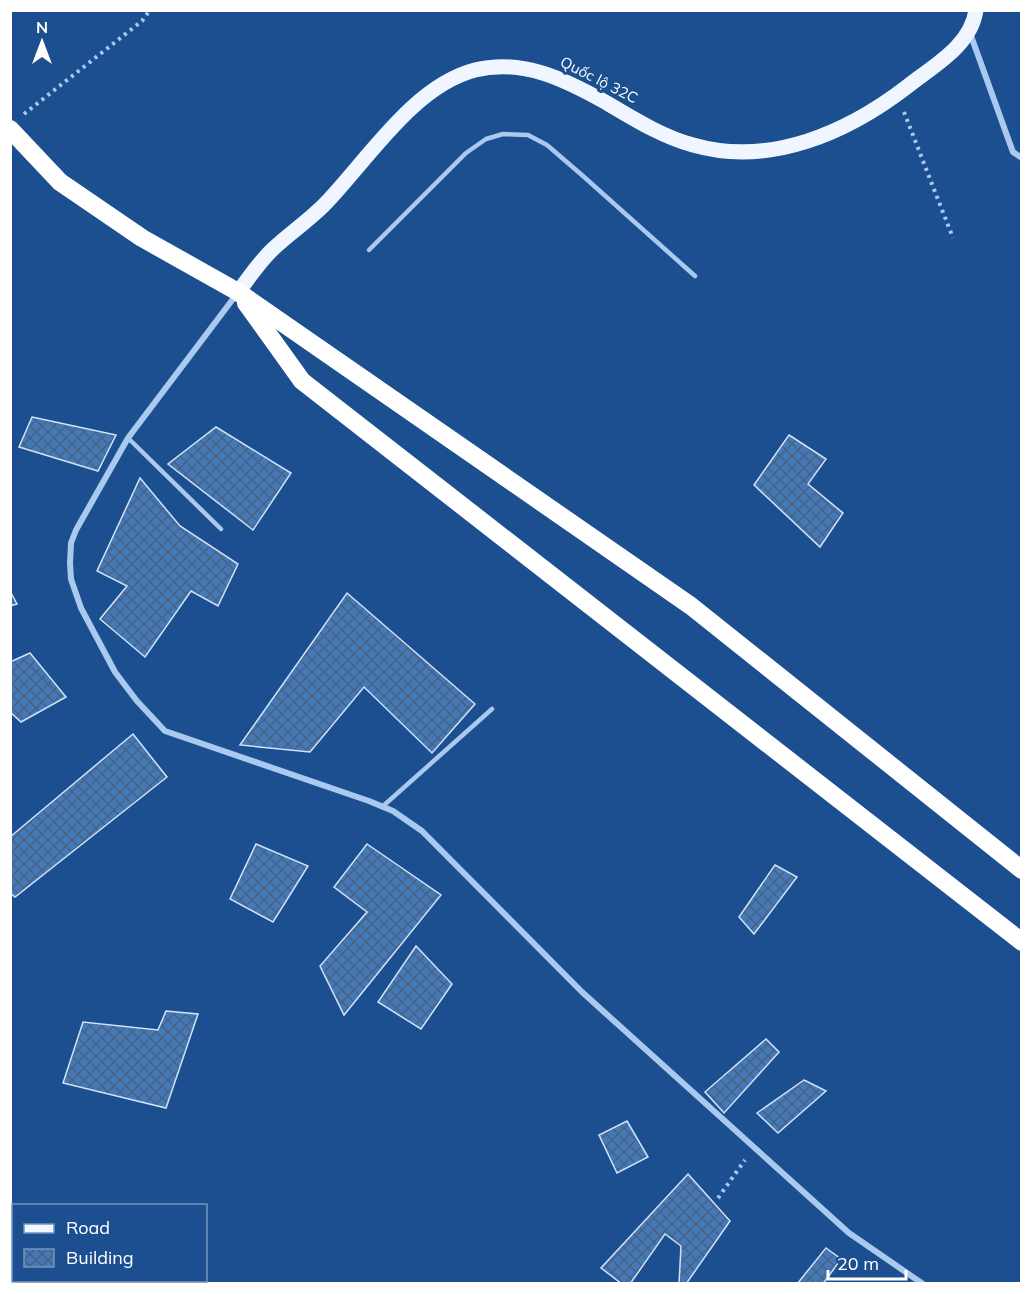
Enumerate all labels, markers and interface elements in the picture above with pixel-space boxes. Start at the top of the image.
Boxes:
north arrow [12,12,72,72]
text: N [36,17,48,37]
street label: Quốc lộ 32C [557,52,641,107]
legend [12,1204,207,1282]
text: Road [66,1216,110,1239]
scale bar [828,1243,906,1281]
text: Building [66,1246,134,1269]
text: 20 m [837,1252,879,1275]

